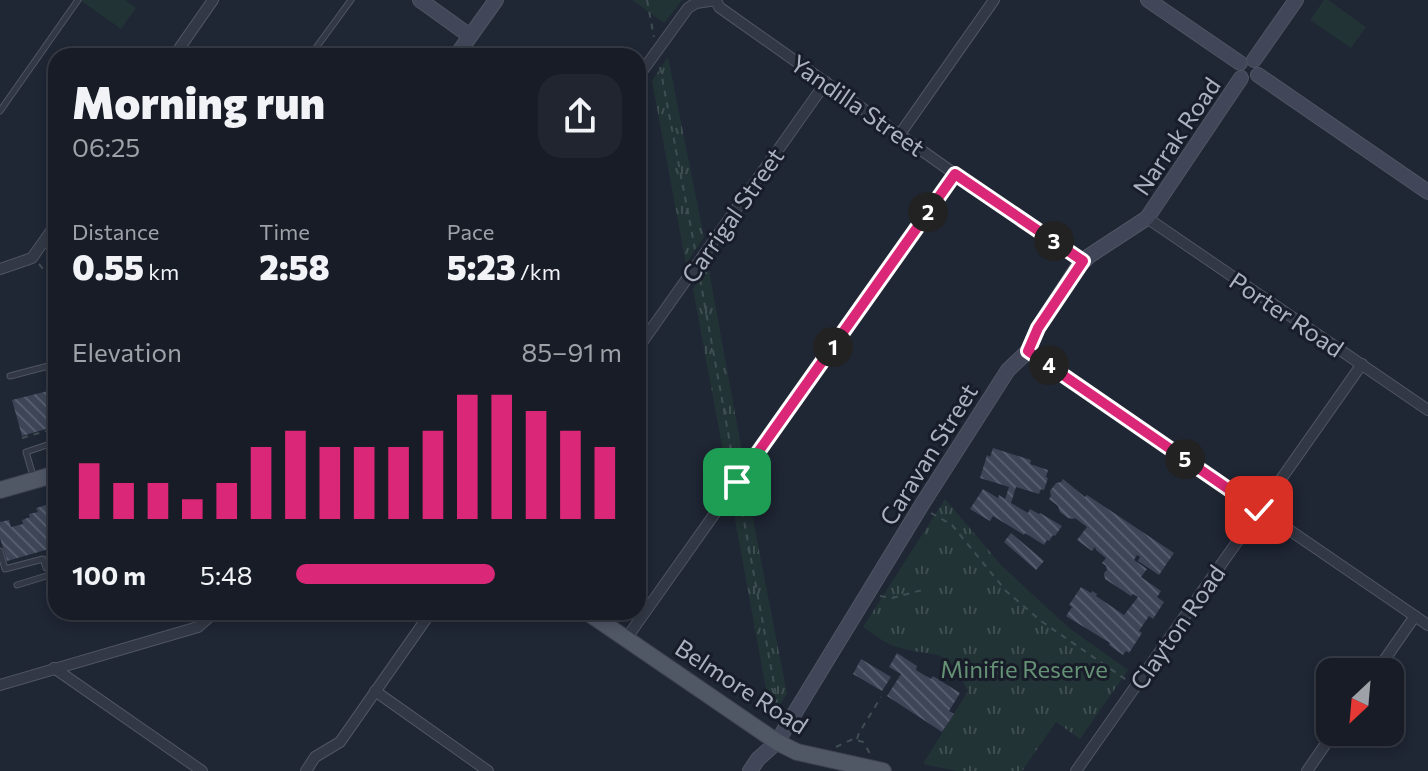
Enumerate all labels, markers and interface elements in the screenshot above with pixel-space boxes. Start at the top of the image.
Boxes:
street label: Yandilla Street [785,48,931,162]
street label: Narrak Road [1126,72,1226,200]
text: Morning run [72,74,325,128]
button: share [538,74,622,158]
text: 06:25 [72,131,140,162]
street label: Carrigal Street [675,142,789,288]
pin: 2 [908,192,948,232]
text: 2 [922,198,934,225]
text: Distance [72,218,159,245]
text: Time [259,218,310,245]
text: Pace [447,218,494,245]
pin: 3 [1034,221,1074,261]
text: 3 [1048,227,1060,254]
text: 0.55 [72,245,144,287]
text: 2:58 [259,245,330,287]
text: 5:23 [447,245,516,287]
text: km [144,258,179,285]
text: /km [516,258,561,285]
street label: Porter Road [1225,265,1349,363]
pin: 1 [813,327,853,367]
text: 1 [828,333,838,360]
text: Elevation [72,336,182,367]
text: 85–91 m [521,336,622,367]
pin: 4 [1029,345,1069,385]
text: 4 [1042,351,1056,378]
street label: Caravan Street [873,378,983,530]
pin: 5 [1165,439,1205,479]
text: 5 [1179,445,1191,472]
pin [703,448,771,516]
icon: arrive [715,460,759,504]
pin [1225,476,1293,544]
icon: check [1237,488,1281,532]
text: 100 m [72,559,146,590]
text: 5:48 [200,559,252,590]
street label: Clayton Road [1123,559,1231,695]
street label: Belmore Road [670,632,814,740]
park label: Minifie Reserve [940,654,1108,683]
north arrow [1316,658,1404,746]
map controls [1316,658,1404,746]

